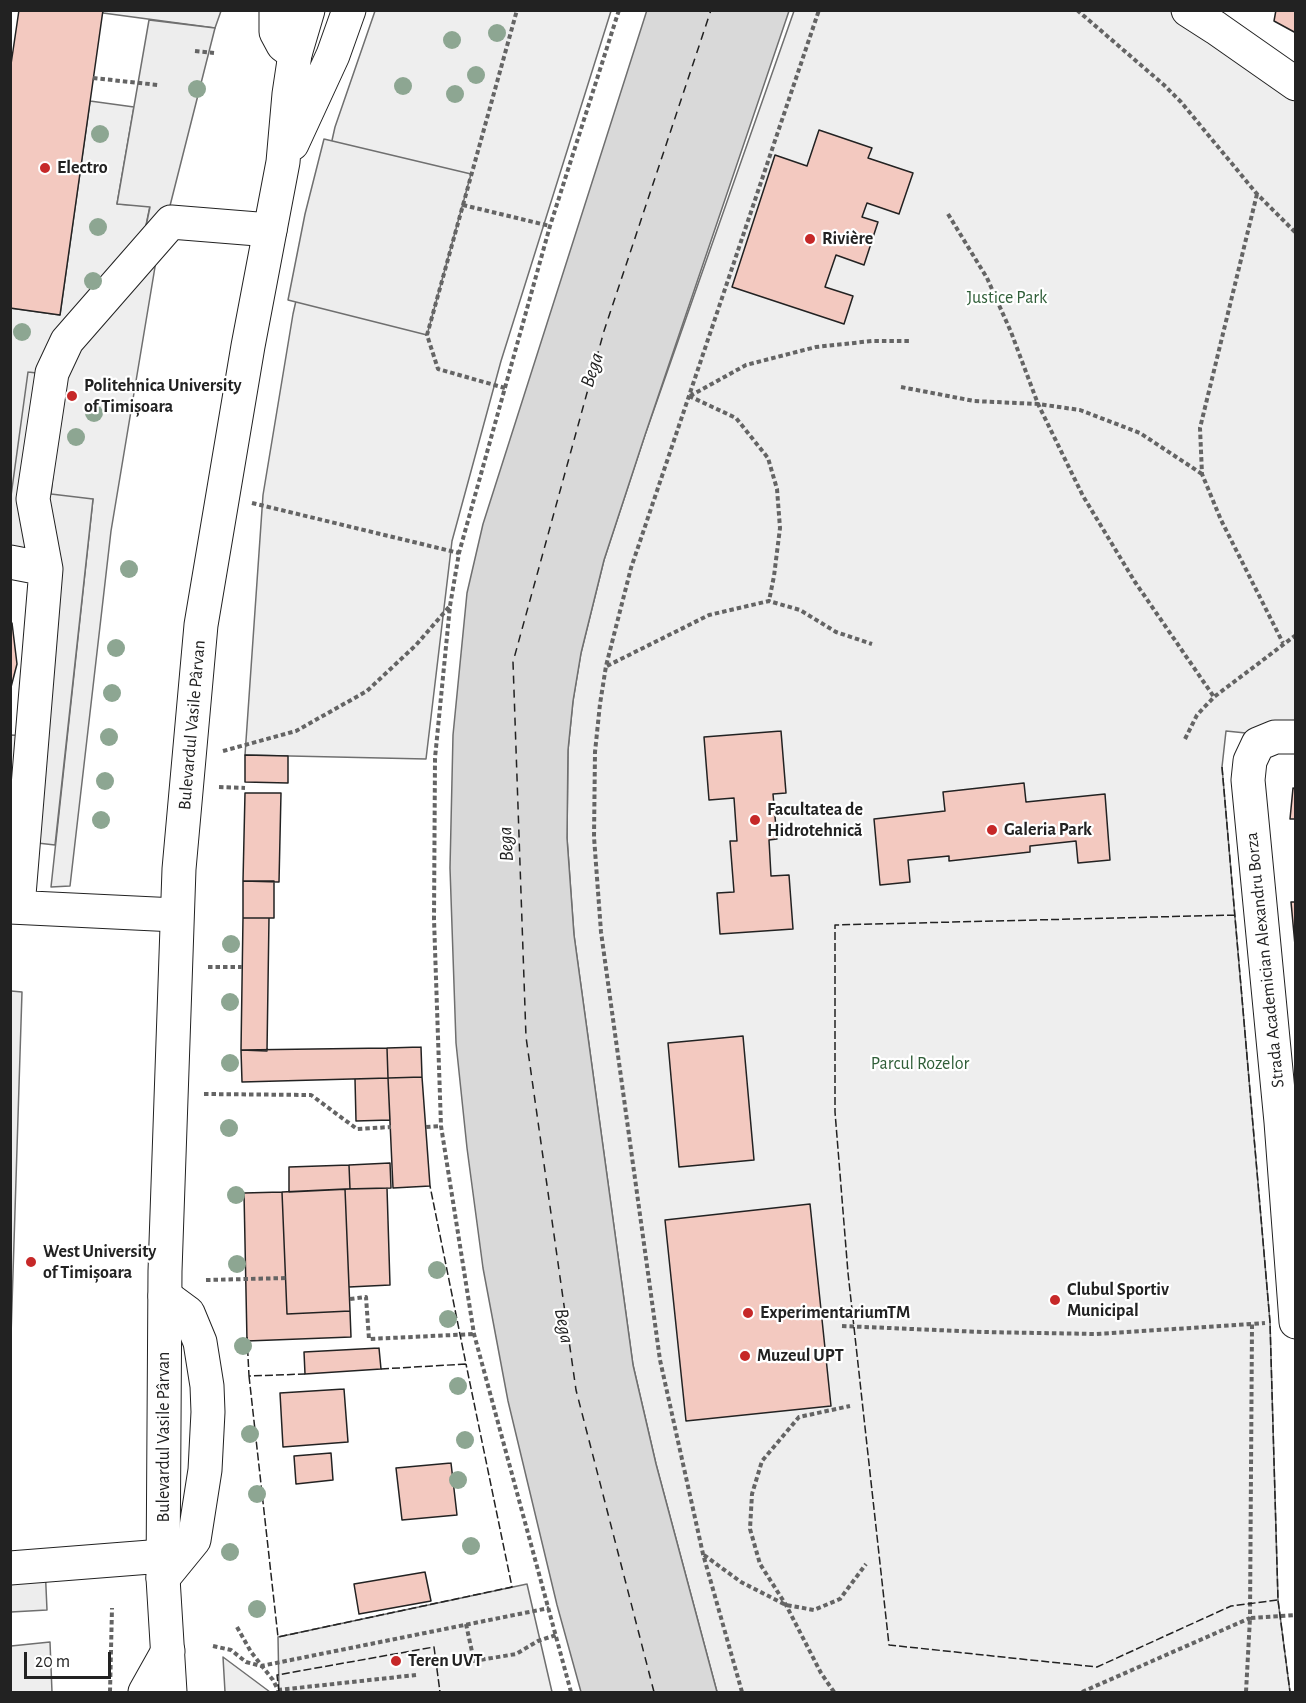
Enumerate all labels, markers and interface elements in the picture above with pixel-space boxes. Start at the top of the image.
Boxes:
place label: Electro [57,157,108,179]
marker: Electro [38,161,52,175]
place label: Rivière [822,228,873,250]
marker: Rivière [803,232,817,246]
park label: Justice Park [967,287,1047,309]
water label: Bega [575,350,609,390]
place label: Politehnica University of Timișoara [84,375,242,418]
marker: Politehnica University of Timișoara [65,389,79,403]
street label: Bulevardul Vasile Pârvan [174,639,210,811]
place label: Facultatea de Hidrotehnică [767,799,863,842]
marker: Facultatea de Hidrotehnică [748,813,762,827]
place label: Galeria Park [1004,819,1092,841]
marker: Galeria Park [985,823,999,837]
water label: Bega [493,826,519,862]
street label: Strada Academician Alexandru Borza [1241,831,1289,1089]
park label: Parcul Rozelor [871,1053,969,1075]
place label: West University of Timișoara [43,1241,156,1284]
marker: West University of Timișoara [24,1255,38,1269]
place label: Clubul Sportiv Municipal [1067,1279,1169,1322]
marker: Clubul Sportiv Municipal [1048,1293,1062,1307]
place label: ExperimentariumTM [760,1302,910,1324]
water label: Bega [549,1306,579,1346]
marker: ExperimentariumTM [741,1306,755,1320]
place label: Muzeul UPT [757,1345,844,1367]
marker: Muzeul UPT [738,1349,752,1363]
street label: Bulevardul Vasile Pârvan [153,1352,175,1522]
scale bar [27,1640,114,1678]
place label: Teren UVT [408,1650,483,1672]
text: 20 m [35,1653,70,1671]
marker: Teren UVT [389,1654,403,1668]

